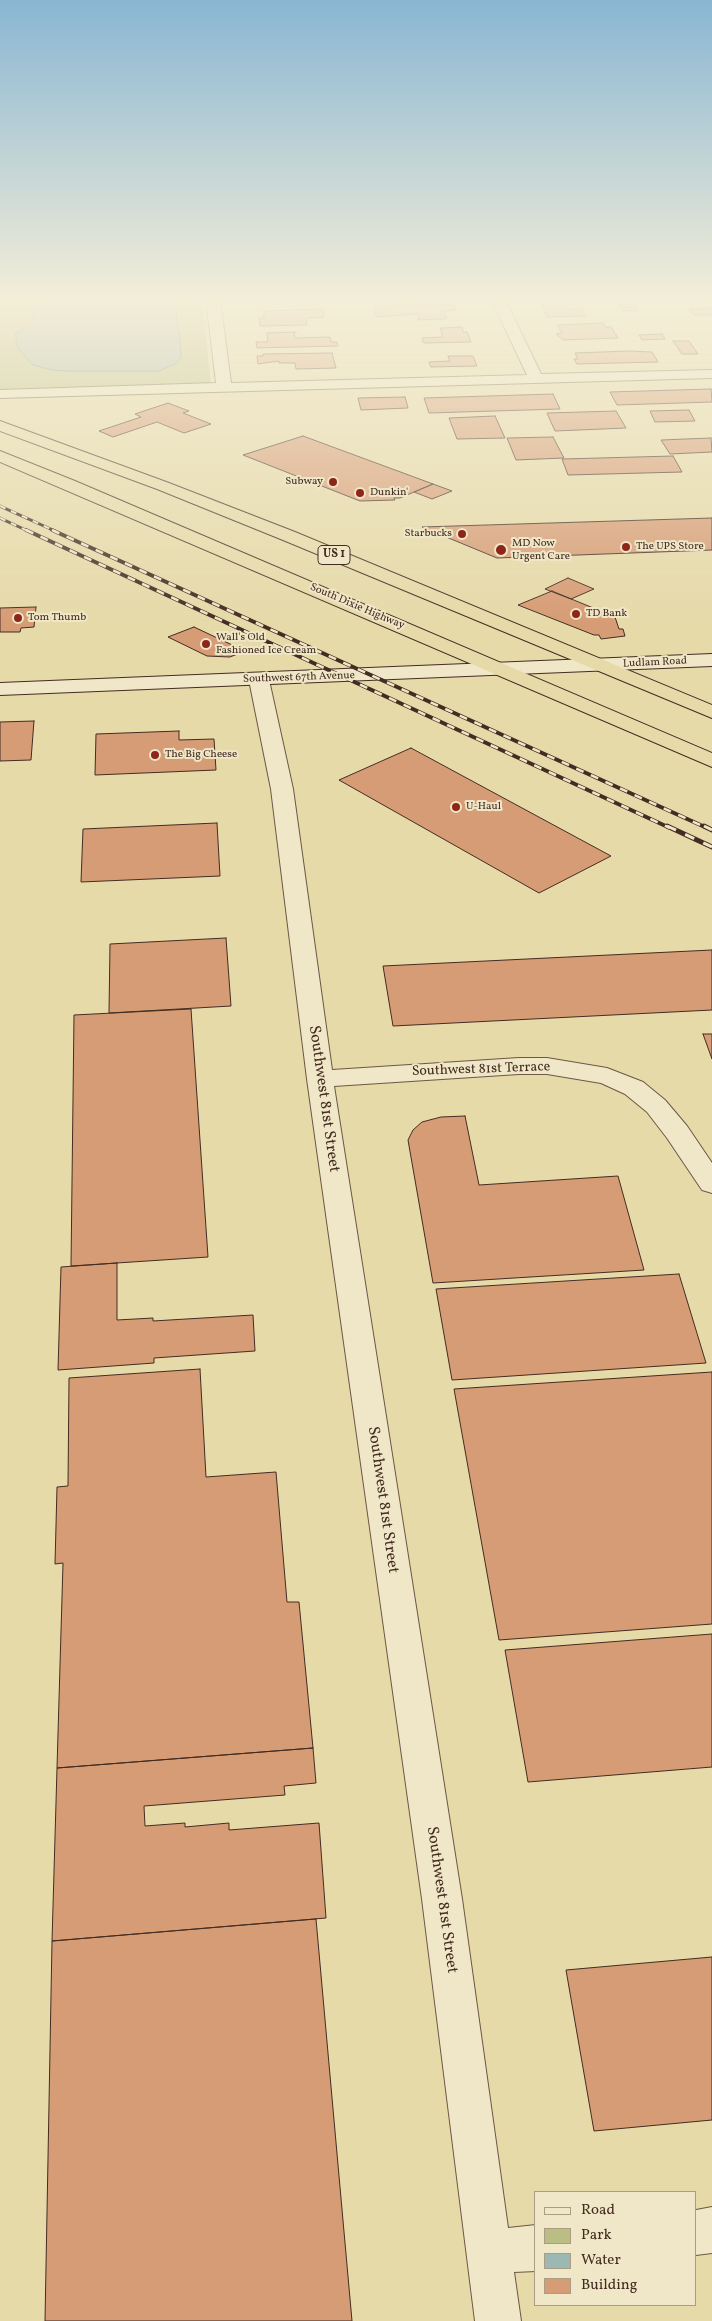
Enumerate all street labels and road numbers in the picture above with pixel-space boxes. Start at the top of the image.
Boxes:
road number: US 1 [318,546,350,564]
street label: South Dixie Highway [308,581,406,633]
street label: Ludlam Road [623,655,687,671]
street label: Southwest 67th Avenue [243,669,355,687]
street label: Southwest 81st Street [303,1024,343,1174]
street label: Southwest 81st Terrace [411,1059,551,1081]
street label: Southwest 81st Street [362,1425,402,1575]
street label: Southwest 81st Street [421,1825,461,1975]

